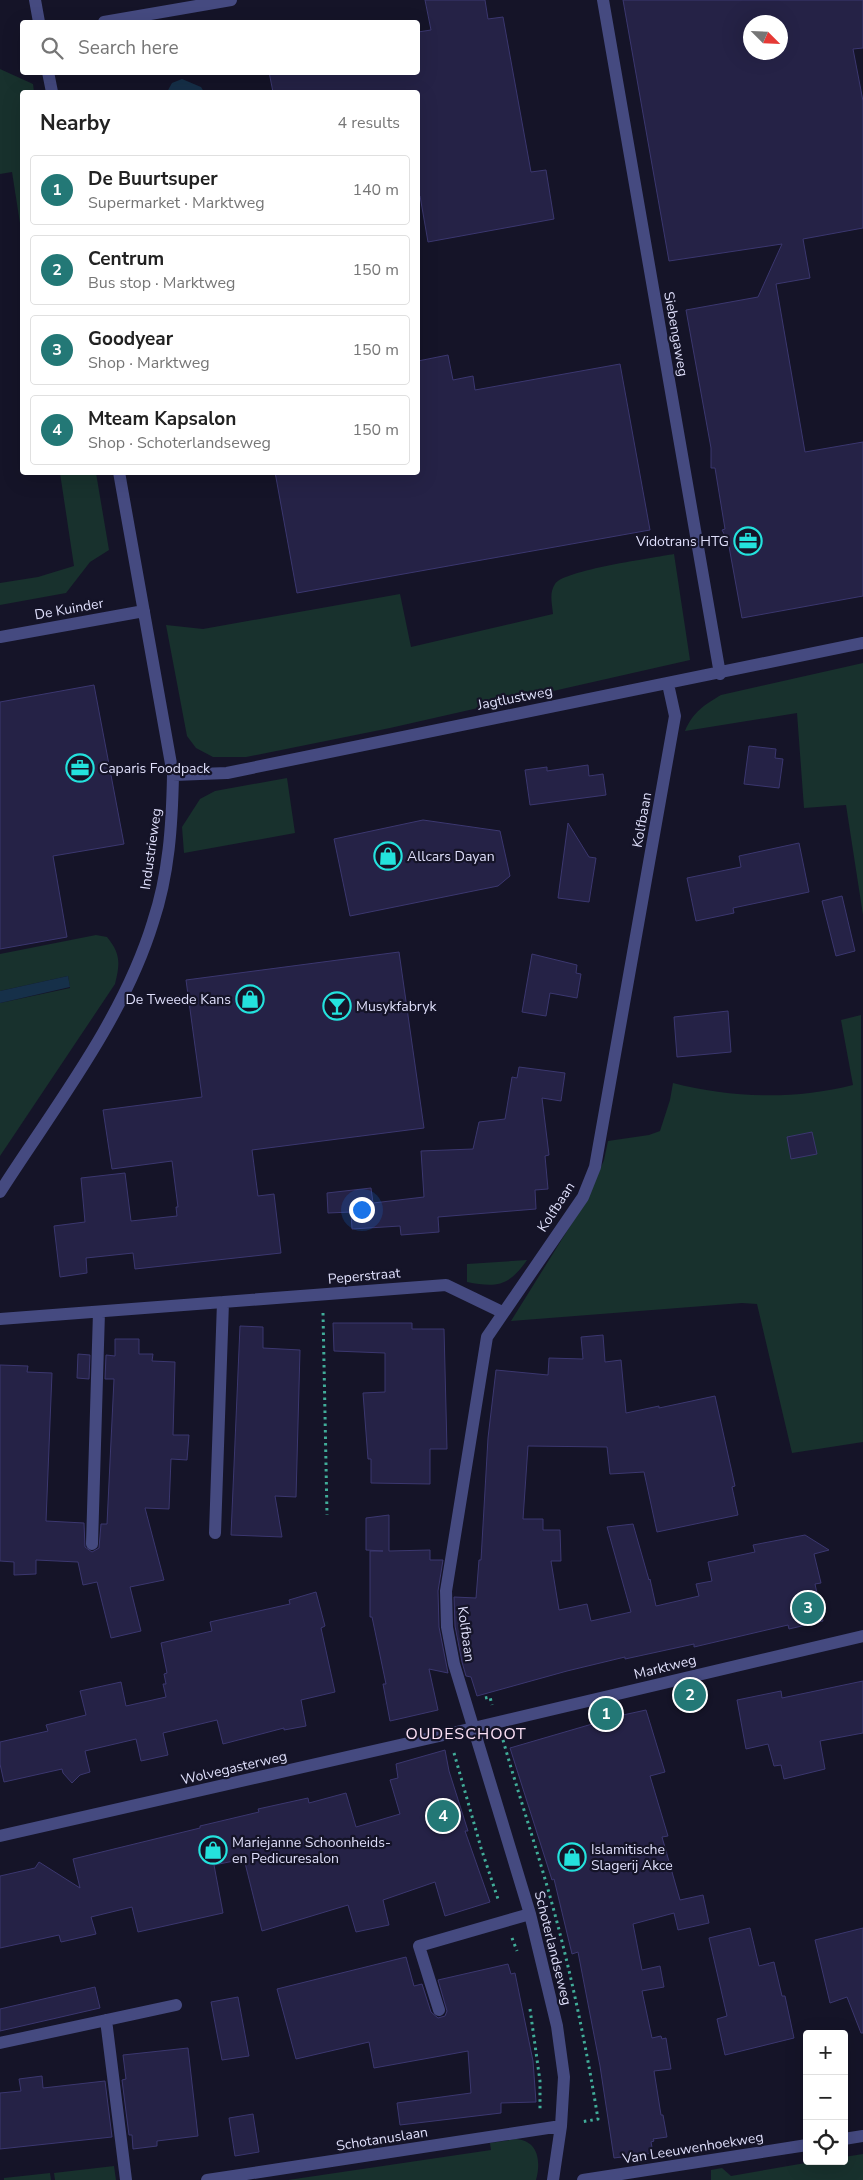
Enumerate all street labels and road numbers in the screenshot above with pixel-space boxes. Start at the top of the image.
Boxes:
street label: Siebengaweg [659,290,693,378]
street label: De Kuinder [33,594,105,624]
street label: Jagtlustweg [475,681,554,715]
street label: Kolfbaan [628,791,656,849]
street label: Industrieweg [136,807,166,891]
street label: Kolfbaan [533,1178,579,1236]
street label: Peperstraat [327,1263,401,1289]
street label: Kolfbaan [453,1605,479,1663]
street label: Marktweg [632,1650,698,1684]
street label: Wolvegasterweg [179,1747,289,1789]
street label: Schoterlandseweg [530,1889,576,2007]
street label: Schotanuslaan [335,2122,429,2156]
street label: Van Leeuwenhoekweg [620,2127,765,2169]

